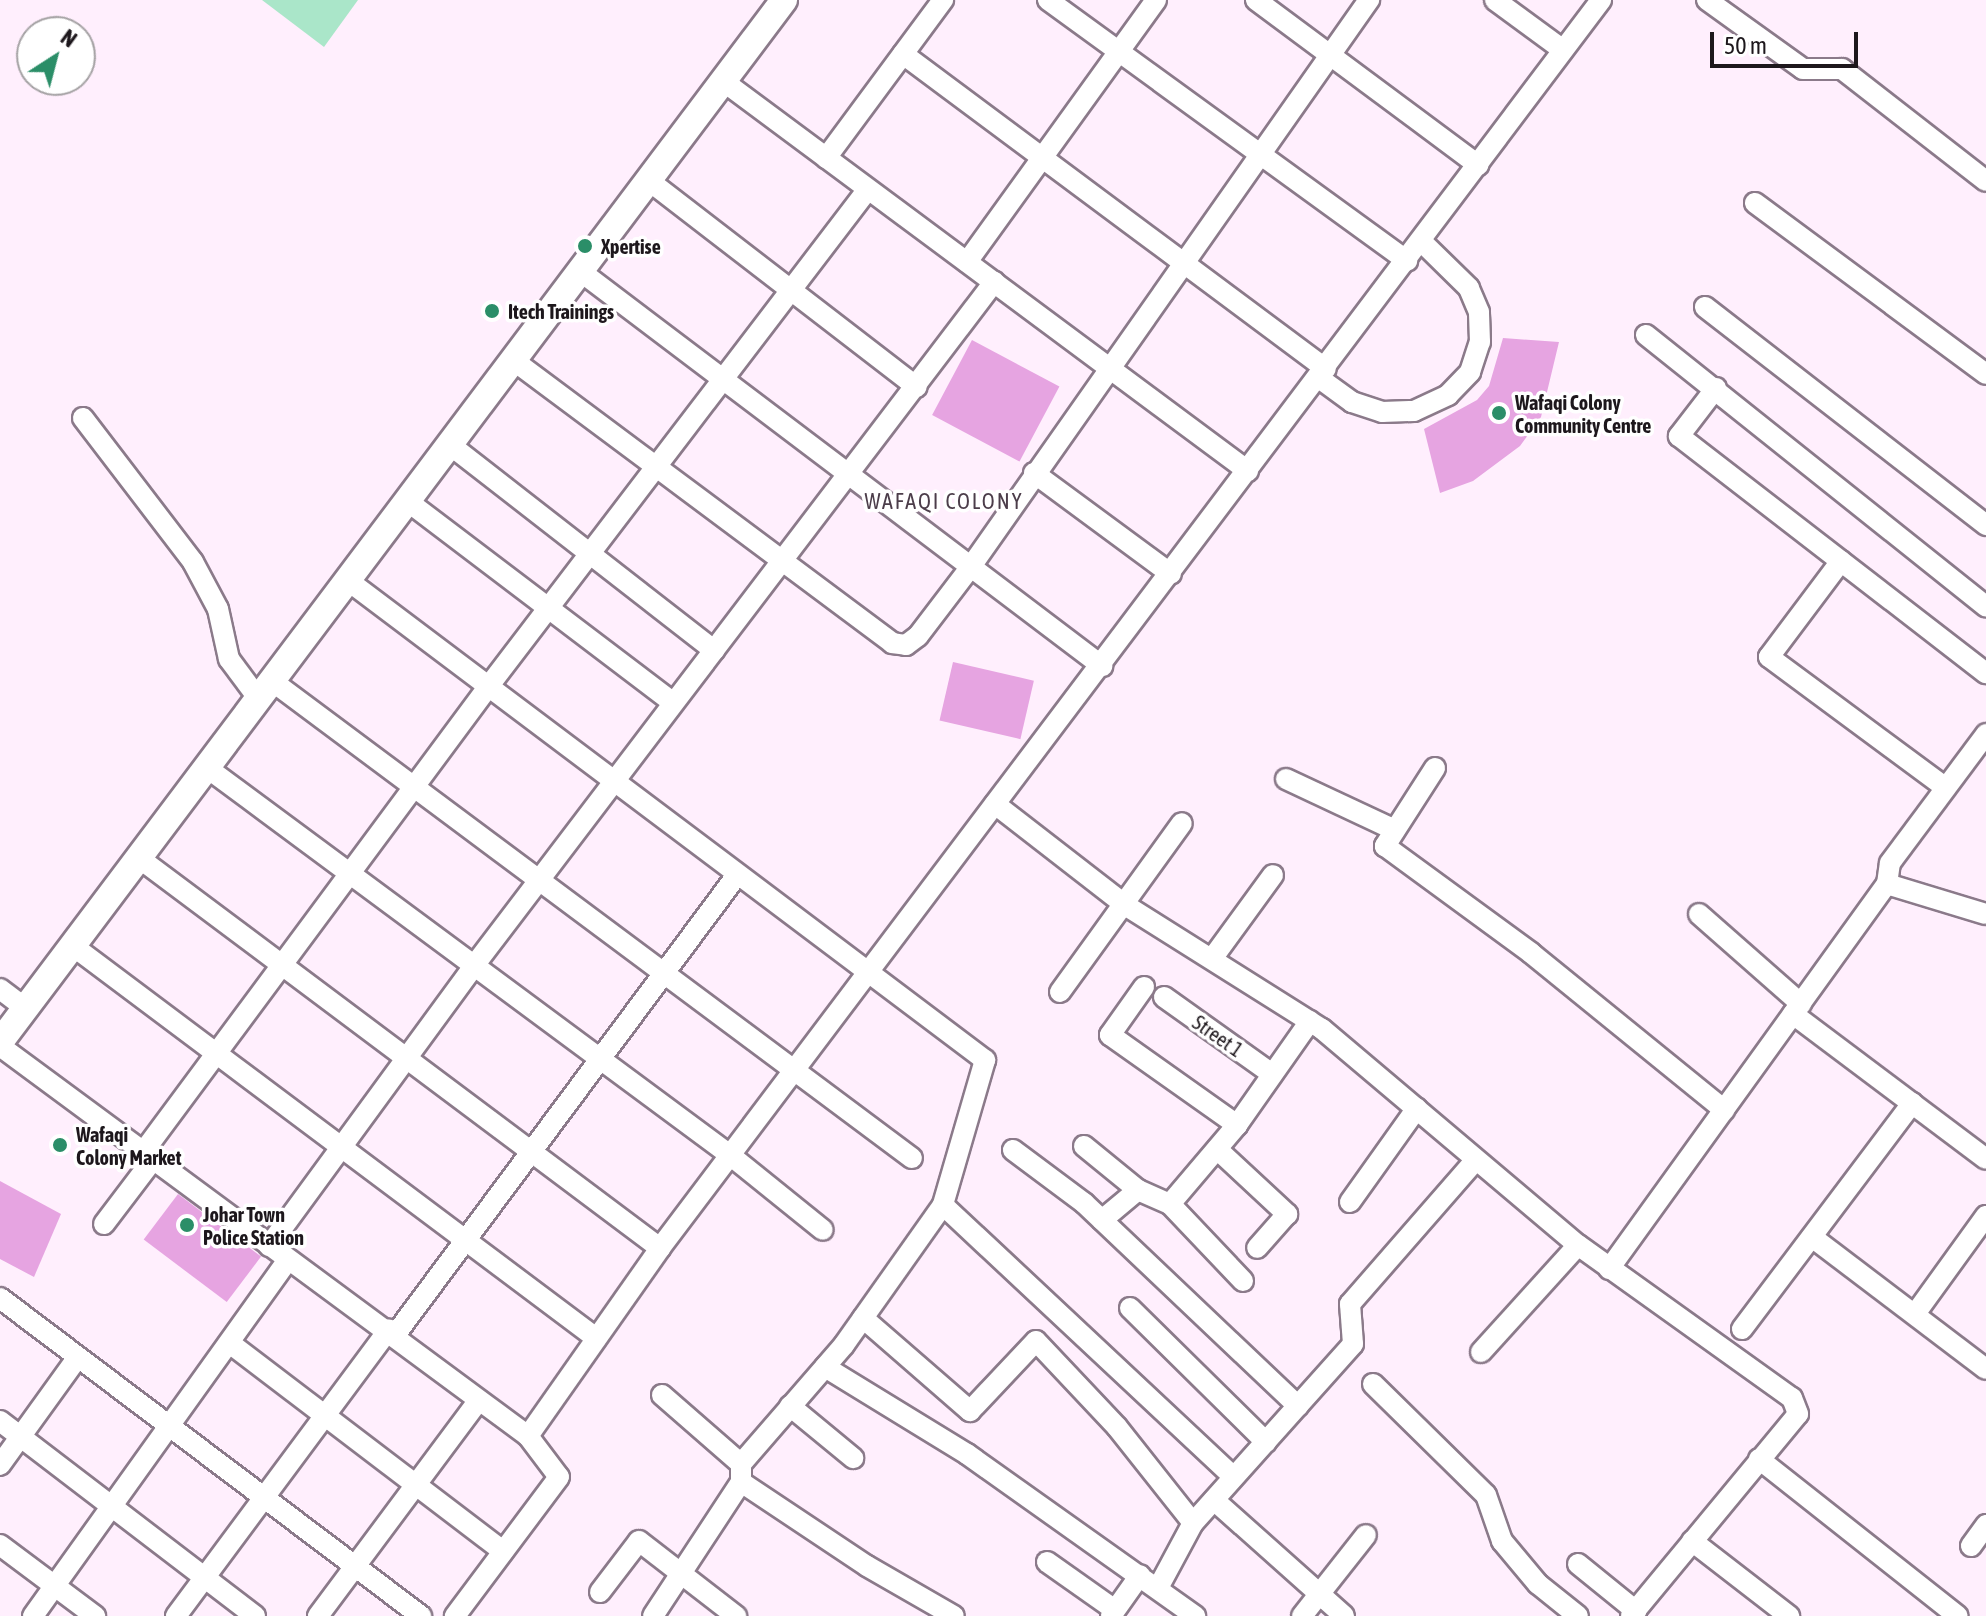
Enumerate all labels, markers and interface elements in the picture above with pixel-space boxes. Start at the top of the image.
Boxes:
north arrow [16,16,96,96]
scale bar [1714,16,1862,66]
text: N [56,24,82,53]
text: 50 m [1724,32,1767,59]
place label: Xpertise [601,234,661,258]
marker: Xpertise [576,237,594,255]
place label: Itech Trainings [508,299,614,323]
marker: Itech Trainings [483,302,501,320]
place label: Wafaqi Colony Community Centre [1515,390,1651,437]
marker: Wafaqi Colony Community Centre [1490,404,1508,422]
district label: WAFAQI COLONY [865,489,1023,515]
street label: Street 1 [1188,1010,1248,1062]
place label: Wafaqi Colony Market [76,1122,181,1169]
marker: Wafaqi Colony Market [51,1136,69,1154]
place label: Johar Town Police Station [203,1202,304,1249]
marker: Johar Town Police Station [178,1216,196,1234]

